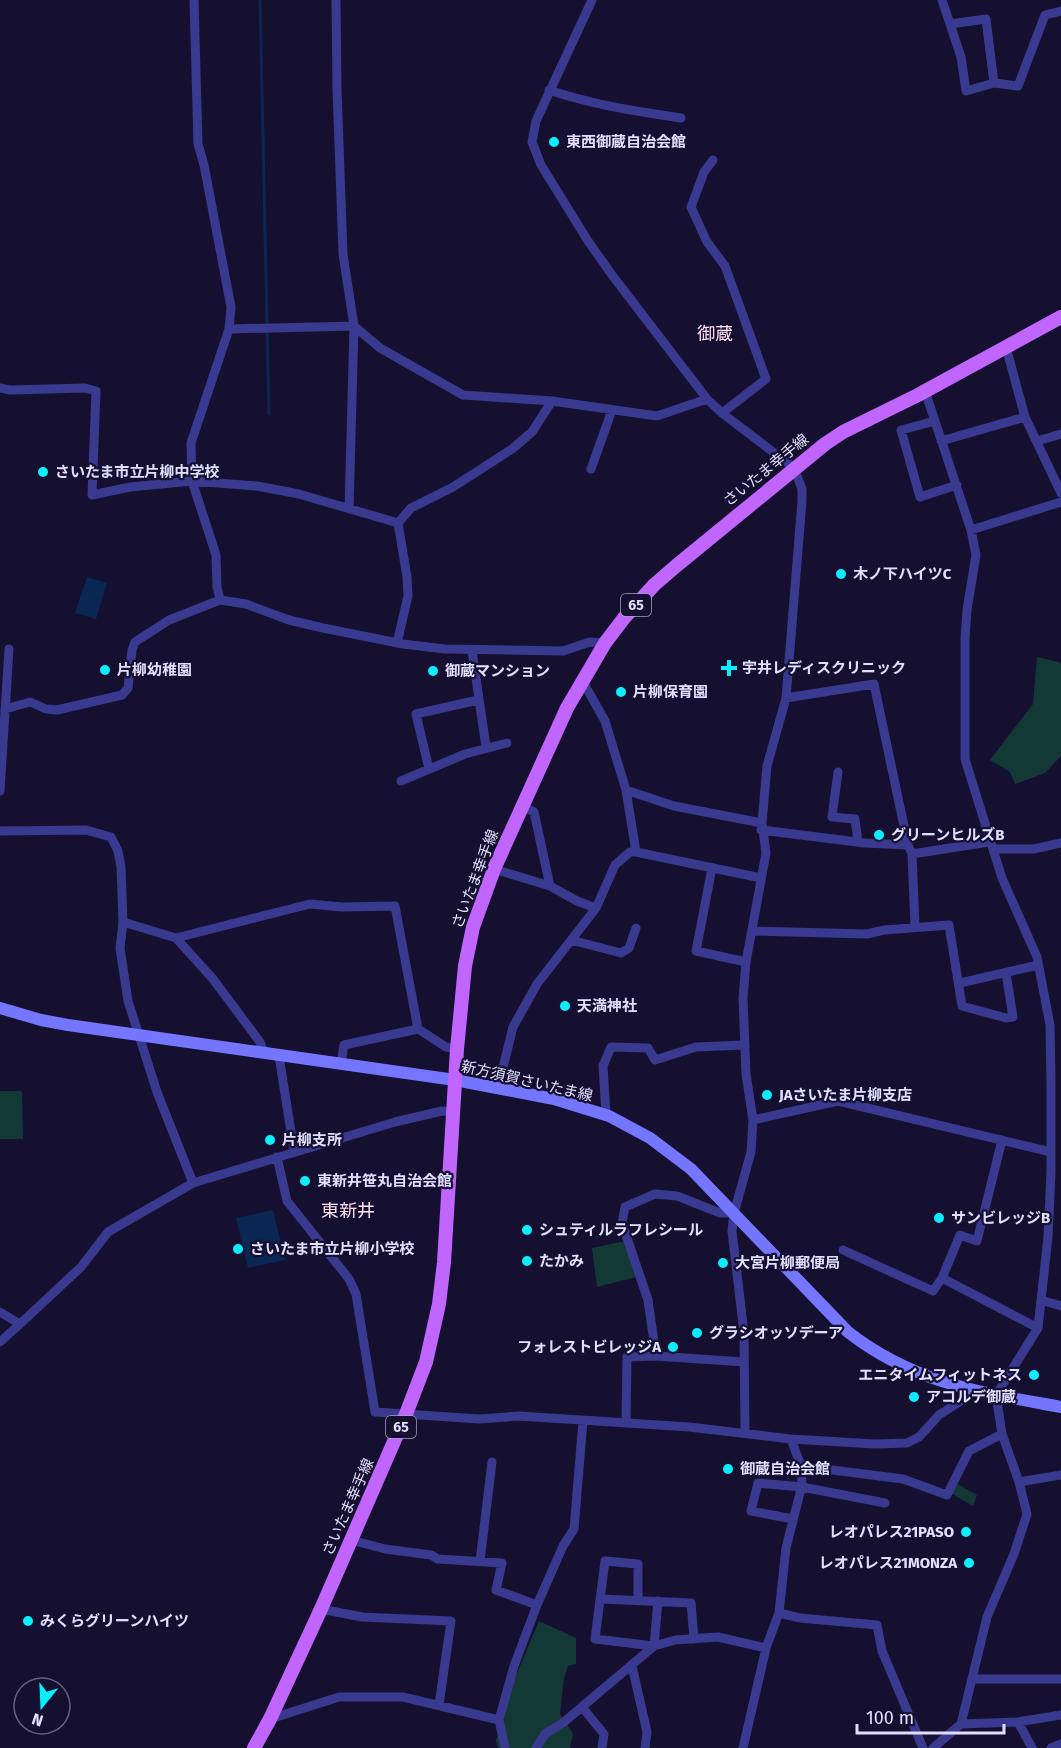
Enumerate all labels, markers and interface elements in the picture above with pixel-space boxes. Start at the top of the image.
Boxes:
place label: 東西御蔵自治会館 [566,133,686,151]
marker: 東西御蔵自治会館 [547,135,561,149]
district label: 御蔵 [697,323,733,345]
street label: さいたま幸手線 [720,430,812,510]
place label: さいたま市立片柳中学校 [55,463,220,481]
marker: さいたま市立片柳中学校 [36,465,50,479]
place label: 木ノ下ハイツC [853,565,952,583]
marker: 木ノ下ハイツC [834,567,848,581]
road number: 65 [621,594,651,616]
marker: 宇井レディスクリニック [720,659,738,677]
place label: 宇井レディスクリニック [742,659,906,677]
place label: 片柳幼稚園 [117,661,192,679]
place label: 御蔵マンション [445,662,550,680]
marker: 片柳幼稚園 [98,663,112,677]
marker: 御蔵マンション [426,664,440,678]
place label: 片柳保育園 [633,683,708,701]
marker: 片柳保育園 [614,685,628,699]
place label: グリーンヒルズB [891,826,1005,844]
street label: さいたま幸手線 [448,827,502,931]
marker: グリーンヒルズB [872,828,886,842]
place label: 天満神社 [577,997,637,1015]
marker: 天満神社 [558,999,572,1013]
street label: 新方須賀さいたま線 [459,1057,595,1105]
place label: JAさいたま片柳支店 [778,1086,912,1104]
marker: JAさいたま片柳支店 [760,1088,774,1102]
place label: 片柳支所 [282,1131,342,1149]
marker: 片柳支所 [263,1133,277,1147]
place label: 東新井笹丸自治会館 [317,1172,452,1190]
marker: 東新井笹丸自治会館 [298,1174,312,1188]
district label: 東新井 [321,1200,375,1222]
place label: サンビレッジB [951,1209,1050,1227]
marker: サンビレッジB [932,1211,946,1225]
place label: シュティルラフレシール [539,1221,703,1239]
marker: シュティルラフレシール [520,1223,534,1237]
place label: さいたま市立片柳小学校 [250,1240,415,1258]
marker: さいたま市立片柳小学校 [231,1242,245,1256]
place label: たかみ [539,1252,584,1270]
marker: たかみ [520,1254,534,1268]
place label: 大宮片柳郵便局 [735,1254,840,1272]
marker: 大宮片柳郵便局 [716,1256,730,1270]
place label: グラシオッソデーア [709,1324,843,1342]
marker: グラシオッソデーア [690,1326,704,1340]
place label: フォレストビレッジA [517,1338,662,1356]
marker: フォレストビレッジA [666,1340,680,1354]
place label: エニタイムフィットネス [858,1366,1022,1384]
marker: エニタイムフィットネス [1027,1368,1041,1382]
place label: アコルデ御蔵 [926,1388,1016,1406]
marker: アコルデ御蔵 [907,1390,921,1404]
road number: 65 [386,1416,416,1438]
street label: さいたま幸手線 [319,1456,377,1558]
place label: 御蔵自治会館 [740,1460,830,1478]
marker: 御蔵自治会館 [721,1462,735,1476]
place label: レオパレス21PASO [829,1523,954,1541]
marker: レオパレス21PASO [959,1525,973,1539]
place label: レオパレス21MONZA [819,1554,958,1572]
marker: レオパレス21MONZA [962,1556,976,1570]
place label: みくらグリーンハイツ [40,1612,189,1630]
marker: みくらグリーンハイツ [21,1614,35,1628]
north arrow [12,1676,72,1736]
scale bar [857,1697,1004,1735]
text: 100 m [866,1707,914,1729]
text: N [30,1709,45,1730]

